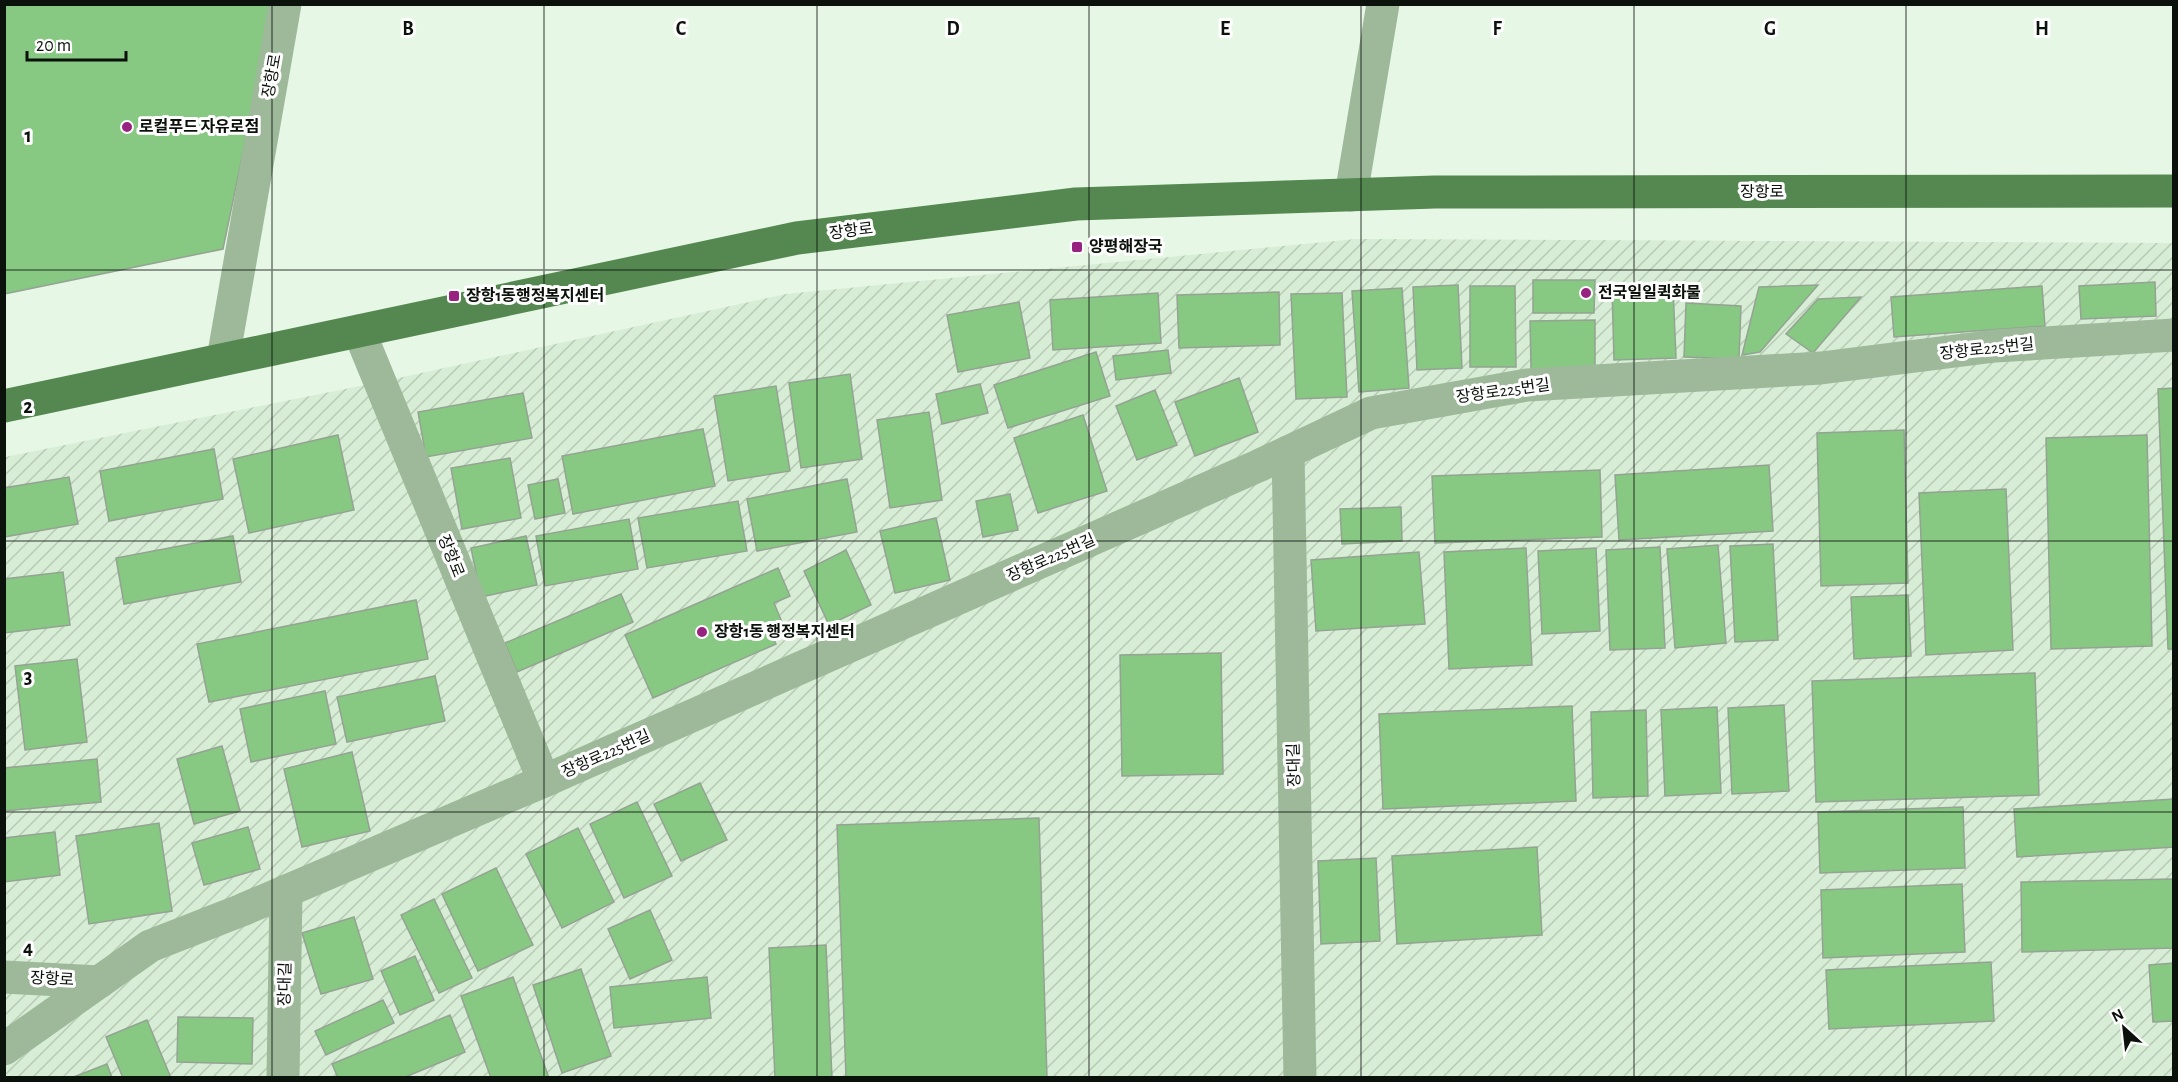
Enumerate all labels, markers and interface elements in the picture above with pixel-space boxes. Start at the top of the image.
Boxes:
text: B [402,19,414,39]
text: C [676,19,687,39]
text: D [946,19,960,39]
text: E [1220,19,1230,39]
text: F [1492,19,1502,39]
text: G [1764,19,1776,39]
text: H [2035,19,2049,39]
scale bar [27,24,126,62]
text: 20 m [36,37,71,55]
street label: 장항로 [260,53,284,99]
place label: 로컬푸드 자유로점 [139,118,259,135]
marker: 로컬푸드 자유로점 [120,120,134,134]
text: 1 [24,126,32,146]
street label: 장항로 [1740,184,1784,200]
street label: 장항로 [828,220,874,242]
place label: 양평해장국 [1089,238,1163,255]
marker: 양평해장국 [1070,240,1084,254]
place label: 전국일일퀵화물 [1598,284,1701,301]
place label: 장항1동행정복지센터 [466,286,604,304]
marker: 전국일일퀵화물 [1579,286,1593,300]
marker: 장항1동행정복지센터 [447,289,461,303]
street label: 장항로225번길 [1939,336,2035,362]
street label: 장항로225번길 [1455,376,1551,406]
text: 2 [23,397,33,417]
street label: 장항로225번길 [1004,531,1098,585]
street label: 장항로 [435,533,467,580]
place label: 장항1동 행정복지센터 [714,622,855,640]
marker: 장항1동 행정복지센터 [695,625,709,639]
text: 3 [24,667,32,687]
street label: 장항로225번길 [559,727,653,781]
street label: 장대길 [1286,743,1302,787]
text: 4 [23,938,33,958]
street label: 장대길 [277,962,293,1006]
street label: 장항로 [30,970,75,988]
north arrow [2094,998,2154,1058]
text: N [2109,1006,2126,1025]

